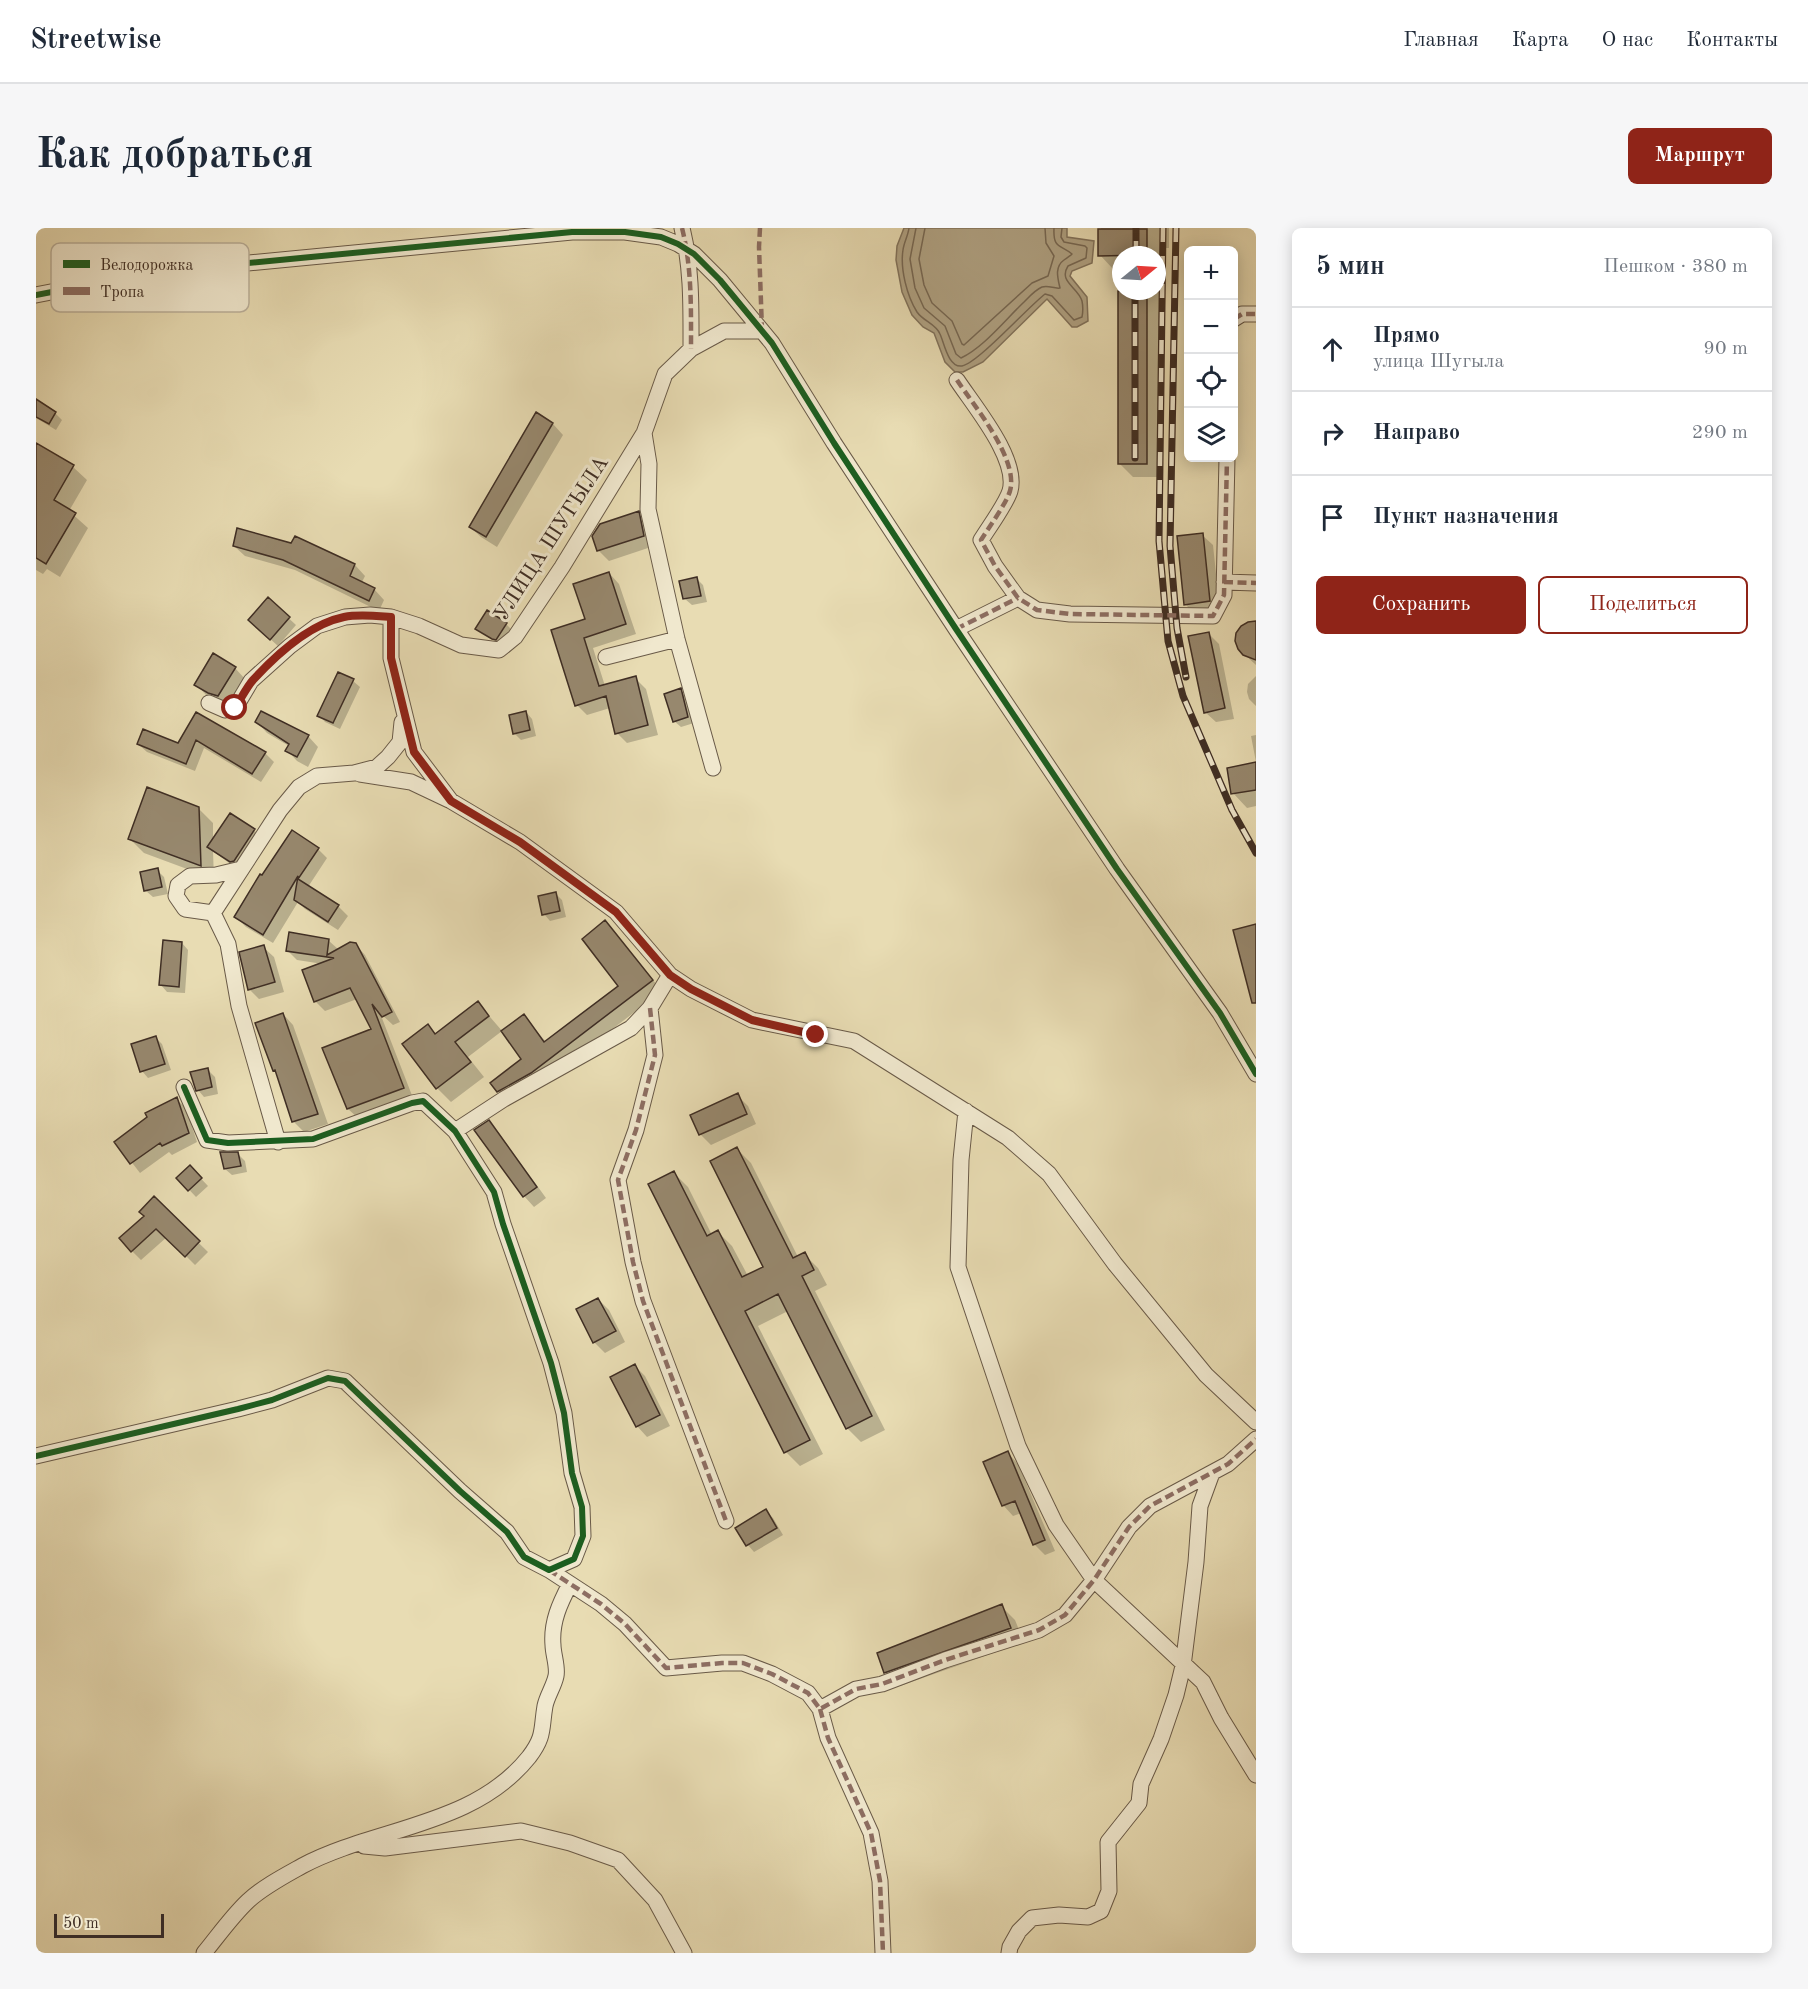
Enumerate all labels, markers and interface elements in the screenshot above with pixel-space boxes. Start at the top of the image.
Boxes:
text: Streetwise [30,27,162,55]
text: Главная [1403,30,1479,51]
text: Карта [1512,30,1569,51]
text: О нас [1602,30,1653,51]
text: Контакты [1686,30,1778,51]
button: Маршрут [1628,128,1772,184]
text: Как добраться [36,135,313,177]
legend [51,243,249,312]
north arrow [1112,246,1166,300]
map controls [1184,246,1238,462]
button: + [1184,246,1238,300]
text: 5 мин [1316,254,1385,280]
text: Пешком · 380 m [1603,257,1748,277]
text: Велодорожка [100,258,193,274]
text: Тропа [100,285,144,301]
button: − [1184,300,1238,354]
text: Прямо [1373,325,1440,347]
icon: ahead [1316,333,1349,366]
text: 90 m [1703,339,1748,359]
text: улица Шугыла [1373,352,1504,372]
button: locate [1184,354,1238,408]
button: layers [1184,408,1238,462]
icon: right [1316,417,1349,450]
text: Направо [1373,422,1460,444]
text: 290 m [1692,423,1748,443]
street label: УЛИЦА ШУГЫЛА [491,453,613,625]
icon: arrive [1316,501,1349,534]
text: Пункт назначения [1373,506,1559,528]
button: Сохранить [1316,576,1526,634]
button: Поделиться [1538,576,1748,634]
route start [221,694,247,720]
route end [802,1021,828,1047]
scale bar [54,1911,164,1938]
text: 50 m [63,1916,99,1932]

